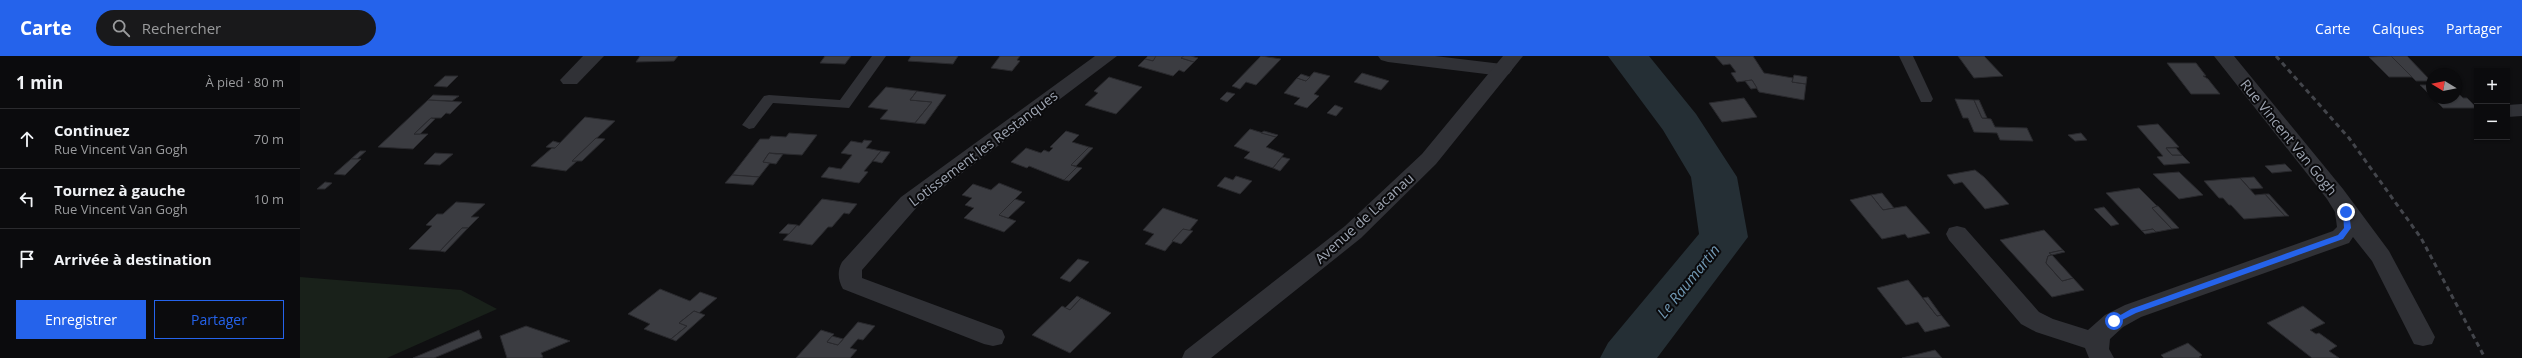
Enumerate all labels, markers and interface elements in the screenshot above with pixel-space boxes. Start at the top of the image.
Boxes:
search box [96,10,376,46]
text: Carte [20,15,72,41]
icon: search [110,17,132,39]
text: Rechercher [142,18,221,38]
text: Carte [2315,19,2350,38]
text: Calques [2372,19,2424,38]
text: Partager [2446,19,2502,38]
north arrow [2426,68,2462,104]
map controls [2474,68,2510,140]
button: + [2474,68,2510,104]
text: 1 min [16,71,63,94]
text: À pied · 80 m [205,73,284,91]
street label: Rue Vincent Van Gogh [2236,75,2342,199]
street label: Lotissement les Restanques [905,86,1061,210]
button: − [2474,104,2510,140]
text: Continuez [54,120,130,140]
icon: ahead [16,128,38,150]
text: 70 m [254,130,284,148]
text: Rue Vincent Van Gogh [54,140,188,158]
street label: Avenue de Lacanau [1310,168,1418,268]
text: Tournez à gauche [54,180,185,200]
icon: left [16,188,38,210]
text: 10 m [254,190,284,208]
text: Rue Vincent Van Gogh [54,200,188,218]
route end [2337,203,2355,221]
water label: Le Raumartin [1652,240,1724,322]
icon: arrive [16,248,38,270]
text: Arrivée à destination [54,249,212,269]
button: Enregistrer [16,300,146,339]
button: Partager [154,300,284,339]
route start [2105,312,2123,330]

